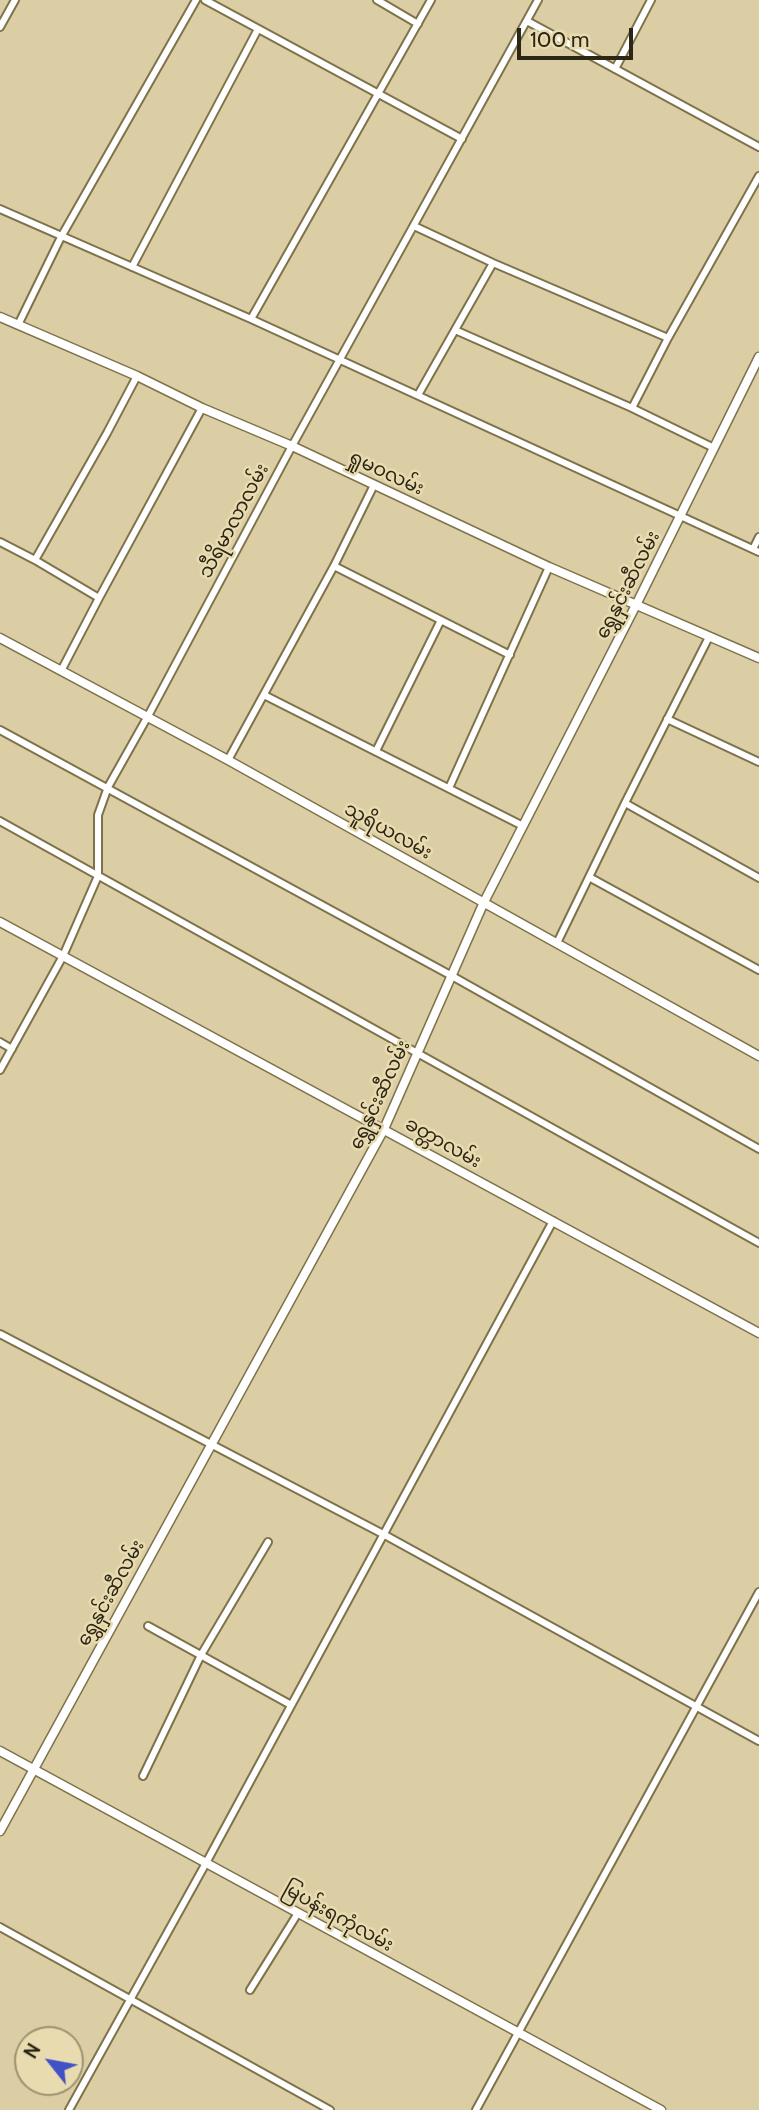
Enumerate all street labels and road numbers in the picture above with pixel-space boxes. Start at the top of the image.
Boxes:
street label: ရှုမဝလမ်း [345,446,427,500]
street label: သီရိမာလာလမ်း [194,460,274,582]
street label: ရွှေနှင်းဆီလမ်း [591,527,665,643]
street label: သူရိယလမ်း [340,798,436,864]
street label: ရွှေနှင်းဆီလမ်း [345,1037,415,1153]
street label: ခတ္တာလမ်း [401,1113,485,1173]
street label: ရွှေနှင်းဆီလမ်း [72,1536,150,1650]
street label: မြပန်းရကုံလမ်း [279,1877,397,1957]

